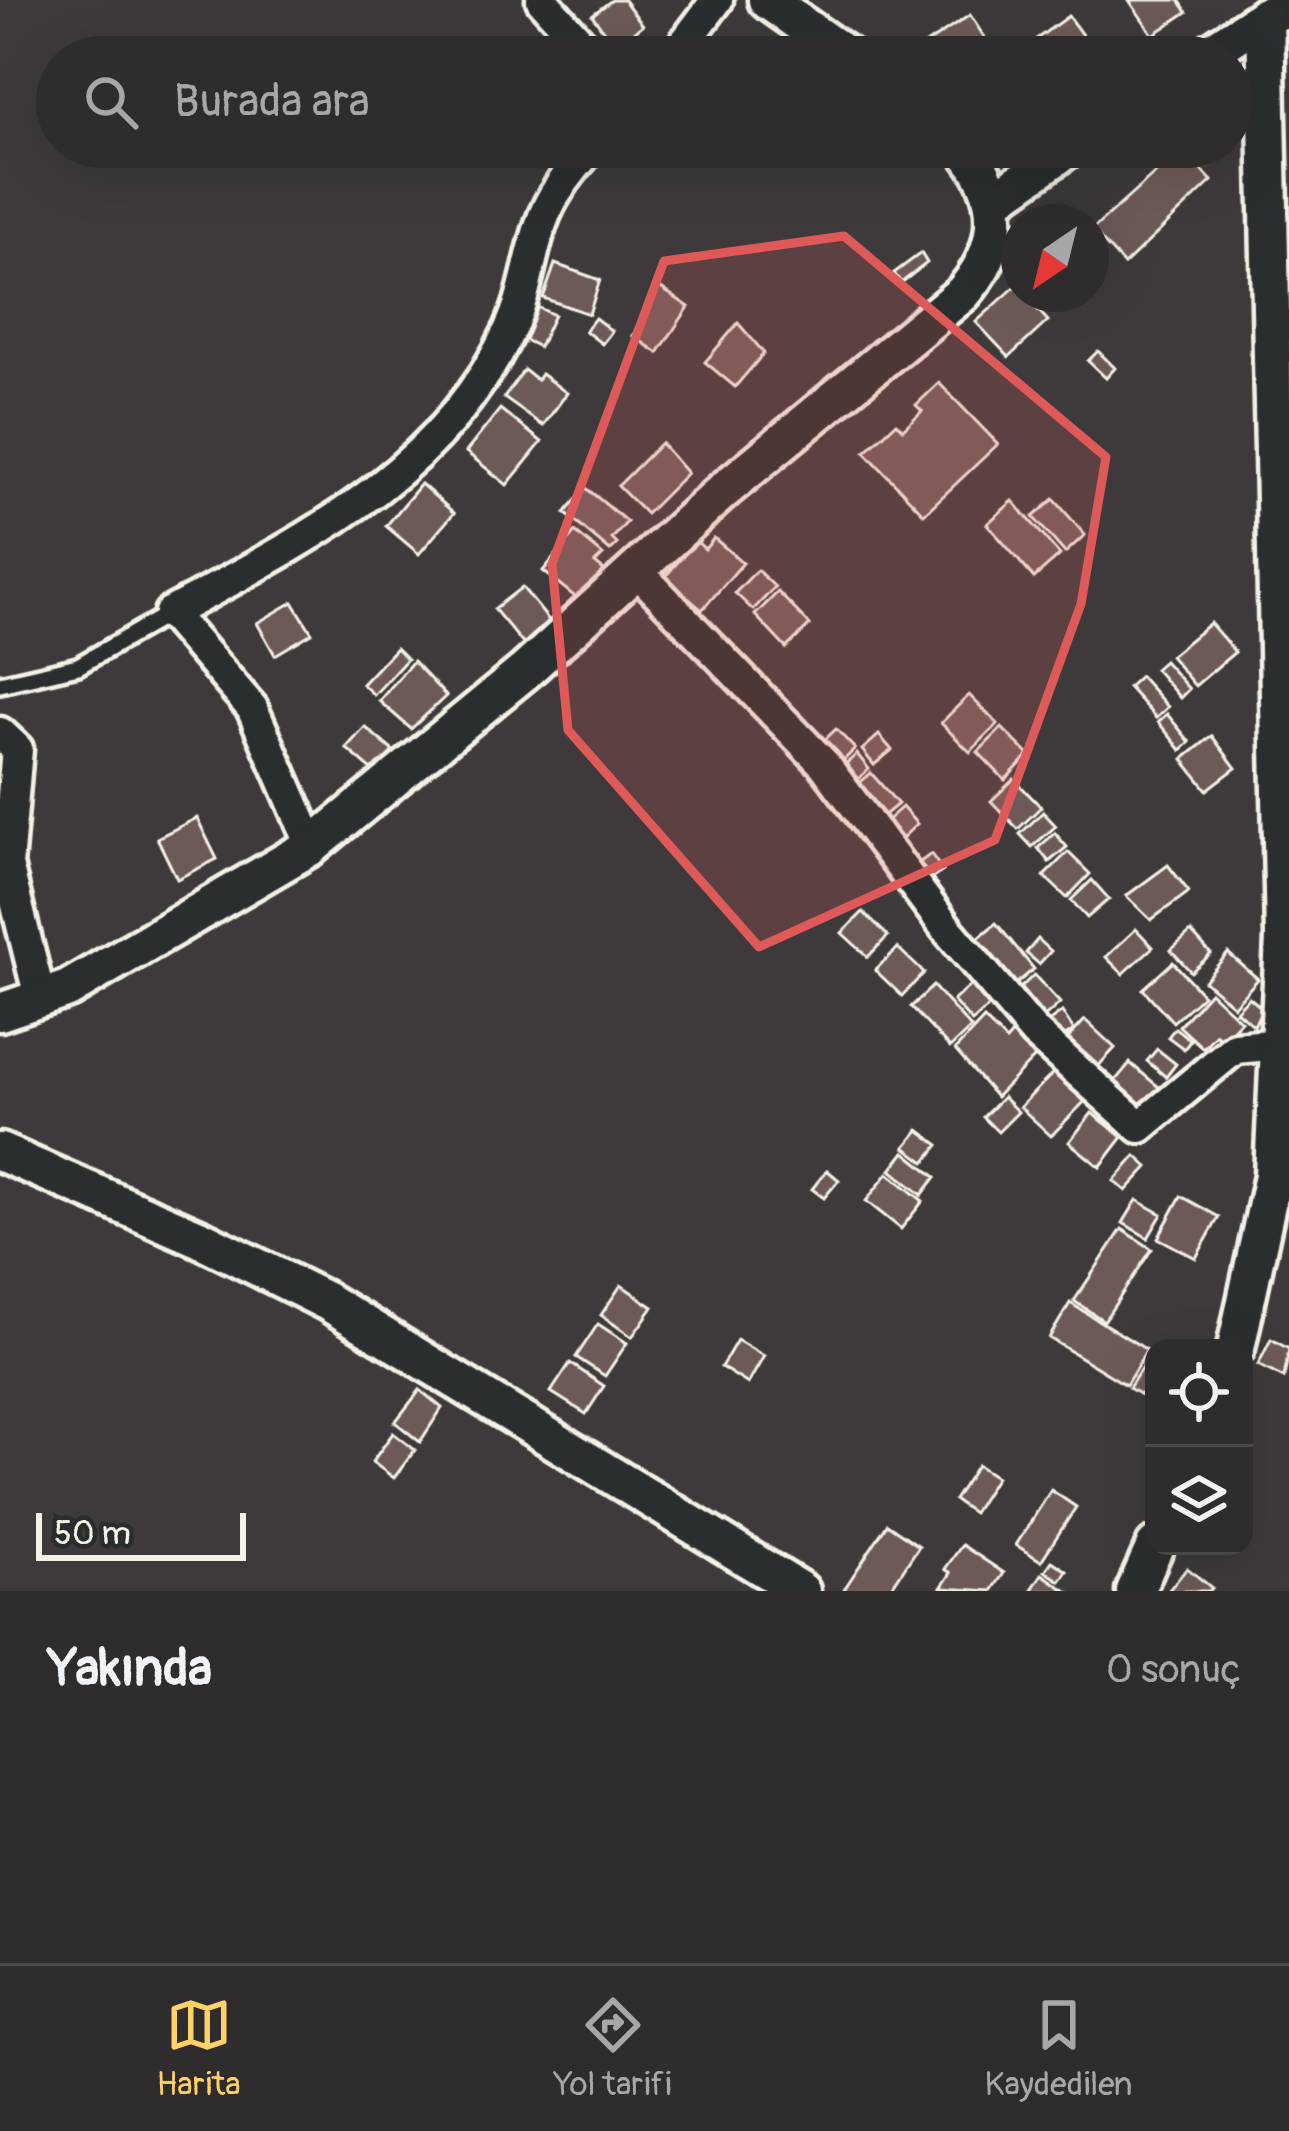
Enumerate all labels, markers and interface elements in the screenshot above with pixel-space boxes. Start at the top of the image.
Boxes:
search box [36,36,1253,168]
icon: search [78,69,144,135]
text: Burada ara [174,74,370,130]
north arrow [1001,204,1109,312]
map controls [1145,1339,1253,1555]
button: locate [1145,1339,1253,1447]
button: layers [1145,1447,1253,1555]
scale bar [36,1507,246,1560]
text: 50 m [54,1513,131,1554]
text: Yakında [48,1637,212,1701]
text: 0 sonuç [1106,1645,1241,1694]
tab: Harita [156,1992,241,2105]
tab: Yol tarifi [554,1992,672,2105]
tab: Kaydedilen [985,1992,1133,2105]

